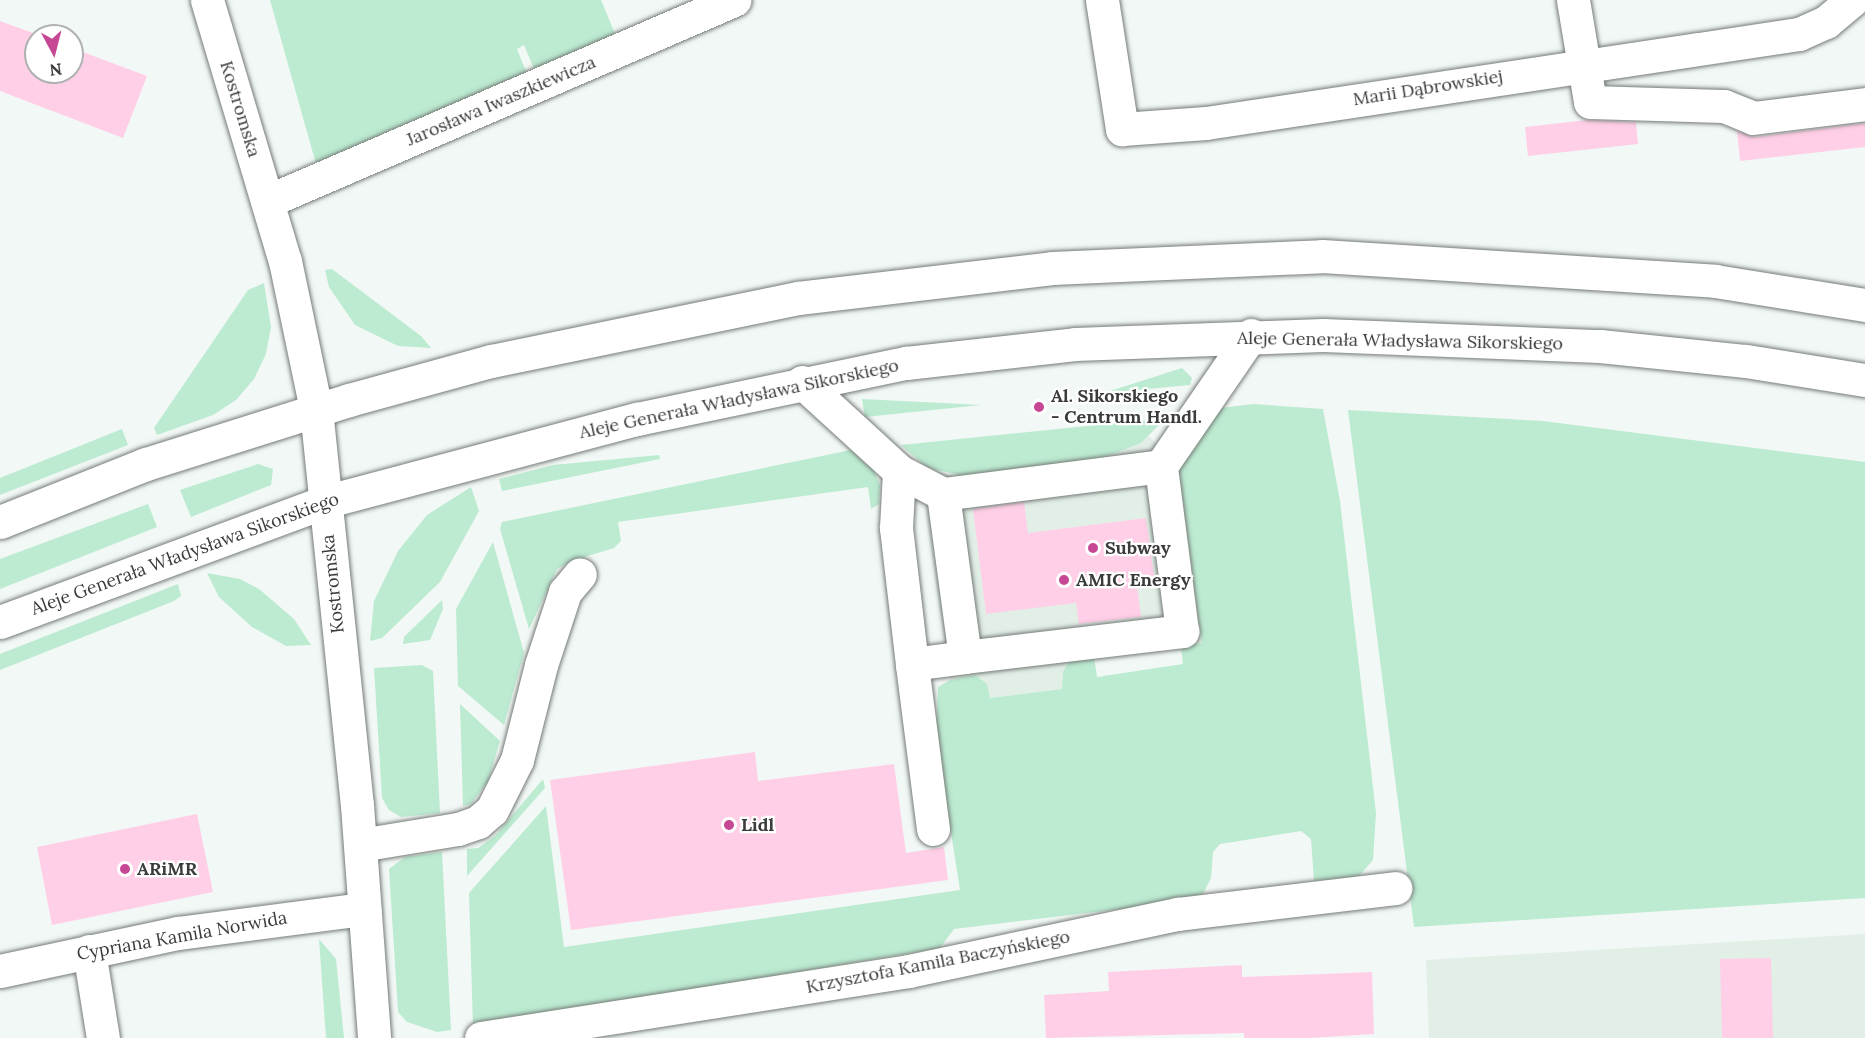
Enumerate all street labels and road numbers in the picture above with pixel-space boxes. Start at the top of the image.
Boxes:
street label: Jarosława Iwaszkiewicza [403,51,599,151]
street label: Kostromska [215,58,265,160]
street label: Marii Dąbrowskiej [1351,65,1505,111]
street label: Aleje Generała Władysława Sikorskiego [1237,327,1563,355]
street label: Aleje Generała Władysława Sikorskiego [577,355,901,443]
street label: Aleje Generała Władysława Sikorskiego [28,488,342,620]
street label: Kostromska [317,533,349,635]
street label: Cypriana Kamila Norwida [75,907,289,965]
street label: Krzysztofa Kamila Baczyńskiego [804,926,1072,998]

